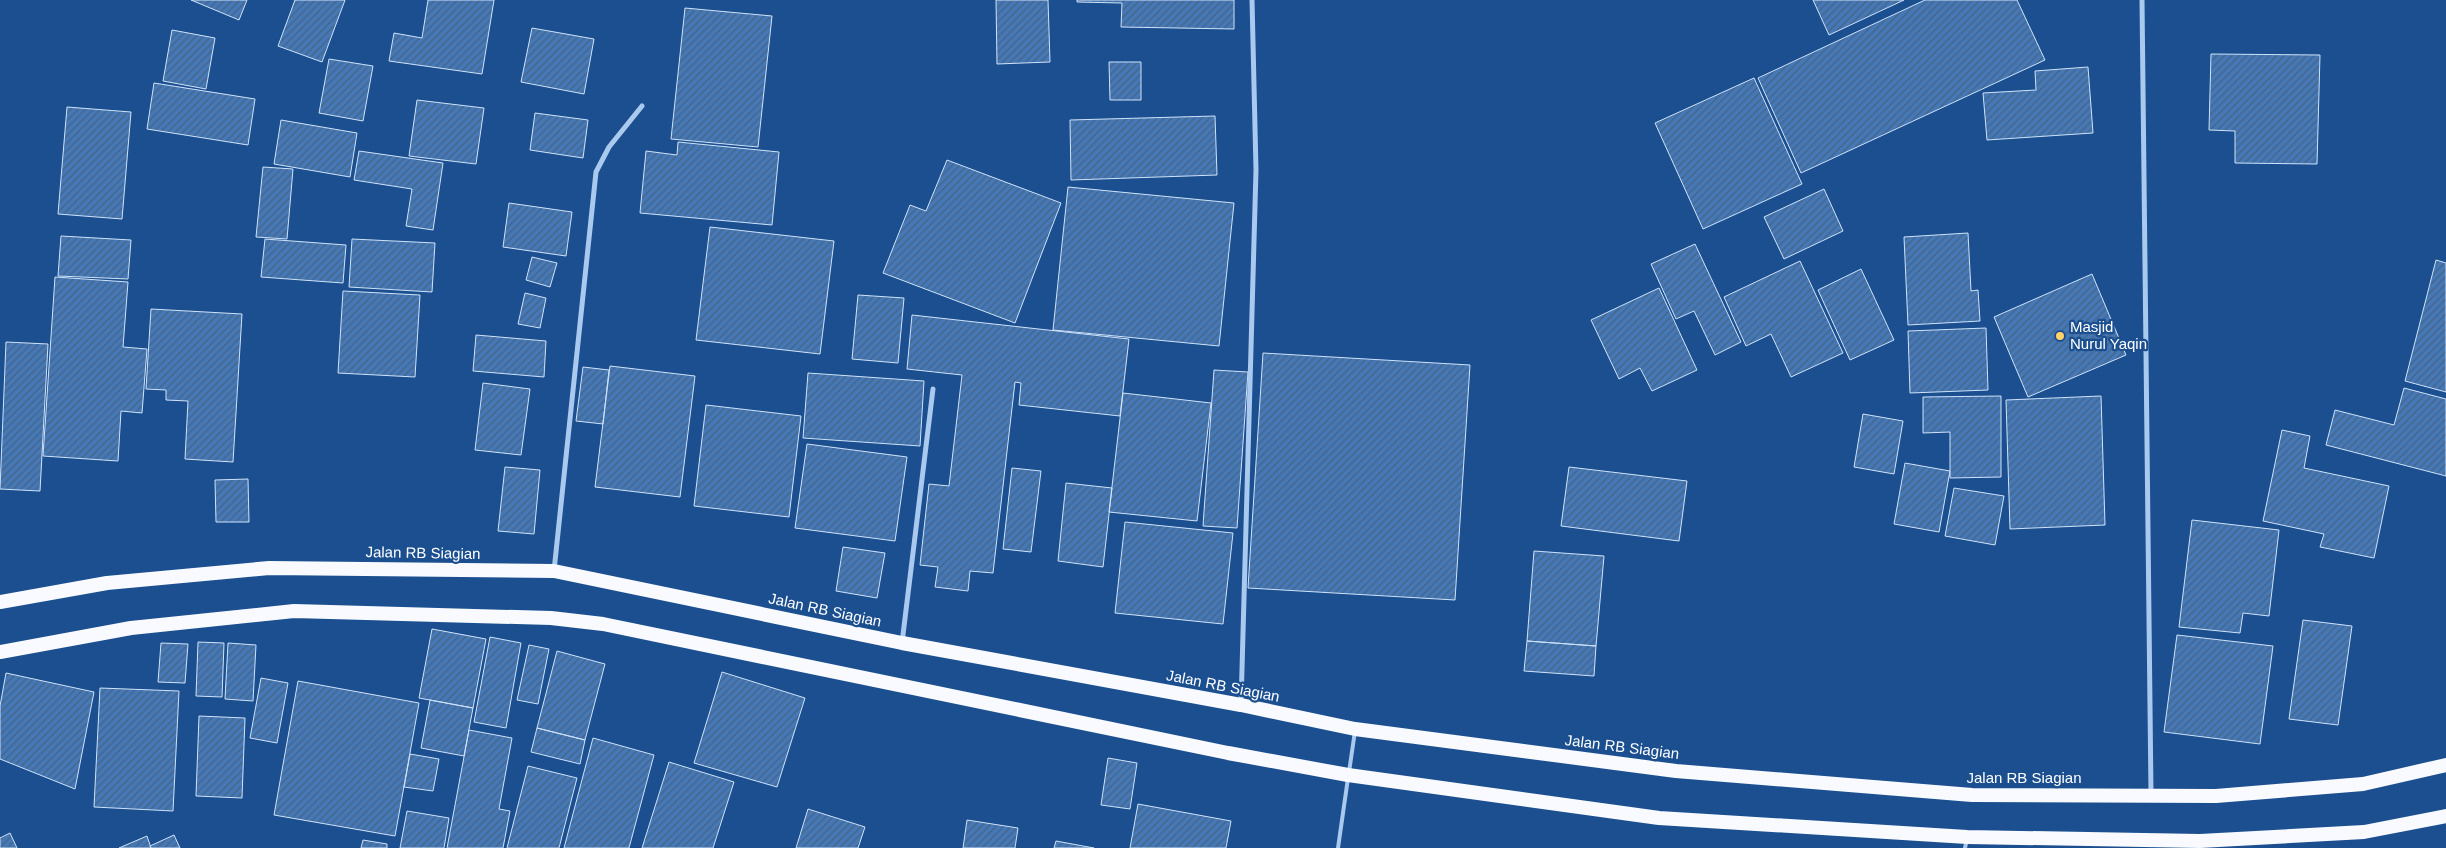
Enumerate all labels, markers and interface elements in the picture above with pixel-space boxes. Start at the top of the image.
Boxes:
place label: Masjid Nurul Yaqin [2070,318,2147,352]
marker: Masjid Nurul Yaqin [2054,330,2066,342]
street label: Jalan RB Siagian [365,543,481,562]
street label: Jalan RB Siagian [767,589,883,630]
street label: Jalan RB Siagian [1165,666,1281,705]
street label: Jalan RB Siagian [1564,731,1680,762]
street label: Jalan RB Siagian [1966,769,2082,786]

